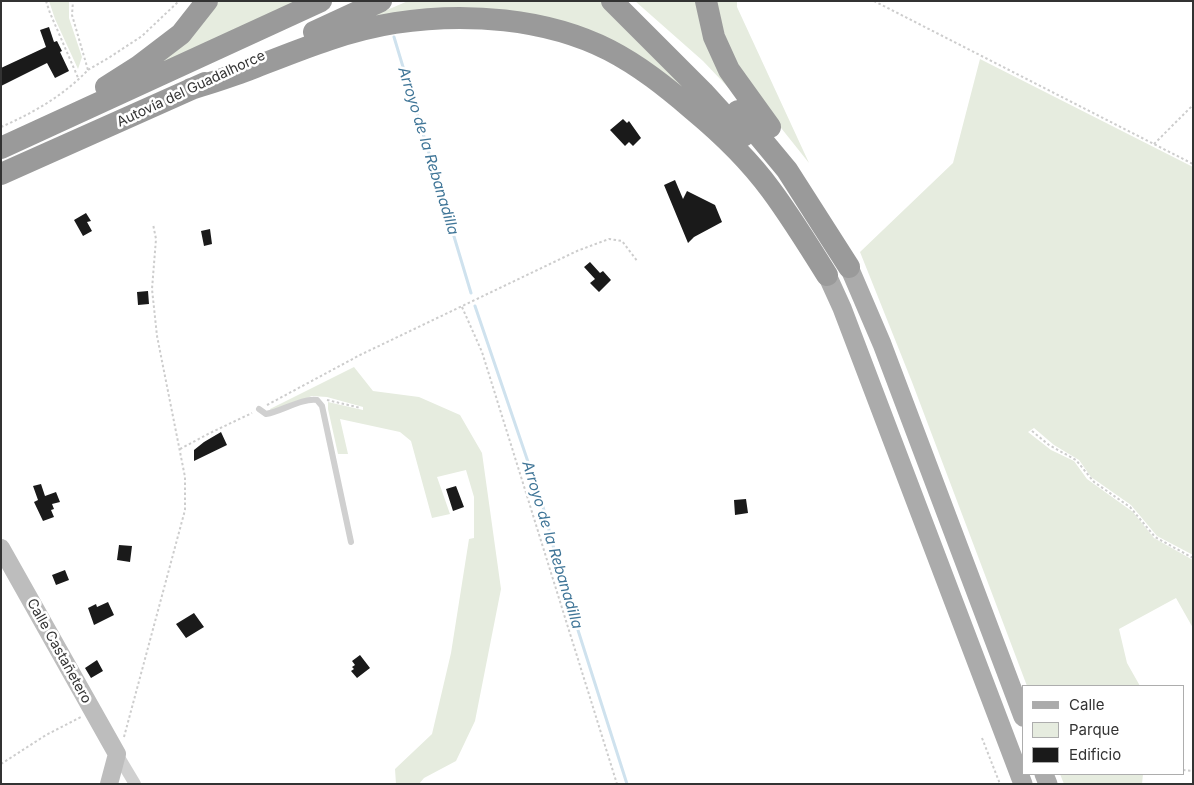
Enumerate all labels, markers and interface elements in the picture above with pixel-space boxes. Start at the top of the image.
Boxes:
street label: Autovía del Guadalhorce [114,47,268,131]
water label: Arroyo de la Rebanadilla [394,65,462,237]
water label: Arroyo de la Rebanadilla [518,459,586,631]
street label: Calle Castañetero [23,596,95,706]
legend [1022,685,1184,775]
text: Calle [1069,695,1104,714]
text: Parque [1069,720,1119,739]
text: Edificio [1069,745,1121,764]

